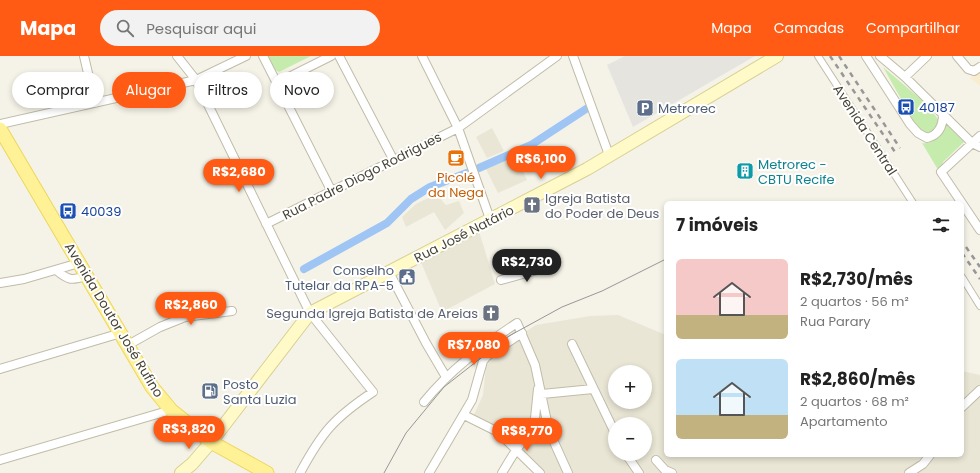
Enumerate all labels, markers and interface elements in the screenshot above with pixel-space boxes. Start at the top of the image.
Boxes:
search box [100,10,380,46]
text: Mapa [20,15,76,42]
icon: search [114,17,136,39]
text: Pesquisar aqui [146,18,257,39]
text: Mapa [711,18,752,38]
text: Camadas [774,18,844,38]
text: Compartilhar [866,18,960,38]
chip: Comprar [12,72,104,108]
chip: Alugar [112,72,186,108]
chip: Filtros [194,72,262,108]
chip: Novo [270,72,334,108]
street label: Avenida Central [829,81,901,179]
bus stop icon: 40187 [896,97,916,117]
parking icon: Metrorec [635,98,655,118]
place label: 40187 [919,98,955,117]
place label: Metrorec [658,99,716,118]
street label: Rua Padre Diogo Rodrigues [279,127,445,224]
pin: R$6,100 [504,146,578,180]
cafe icon: Picolé da Nega [446,148,466,168]
text: R$6,100 [516,149,566,168]
place label: Metrorec - CBTU Recife [758,155,835,189]
pin: R$2,680 [202,159,276,193]
building icon: Metrorec - CBTU Recife [735,161,755,181]
text: R$2,680 [212,162,266,181]
place label: Picolé da Nega [428,168,484,202]
place label: Igreja Batista do Poder de Deus [545,189,659,223]
church icon: Igreja Batista do Poder de Deus [522,195,542,215]
bus stop icon: 40039 [58,201,78,221]
street label: Rua José Natário [411,201,517,267]
place label: 40039 [81,202,121,221]
text: 7 imóveis [676,213,758,237]
icon: filters [930,214,952,236]
street label: Avenida Doutor José Rufino [60,239,168,401]
pin: R$2,730 [490,249,564,283]
text: R$2,730 [501,252,553,271]
place label: Conselho Tutelar da RPA-5 [285,261,394,295]
public building icon: Conselho Tutelar da RPA-5 [397,267,417,287]
text: R$2,730/mês [800,267,913,291]
icon: home [708,275,756,323]
pin: R$2,860 [154,292,228,326]
text: 2 quartos · 56 m² [800,292,909,311]
text: R$2,860 [164,295,218,314]
church icon: Segunda Igreja Batista de Areias [481,303,501,323]
place label: Segunda Igreja Batista de Areias [266,304,478,323]
text: Rua Parary [800,312,871,331]
pin: R$7,080 [437,332,511,366]
text: R$7,080 [447,335,501,354]
map controls [608,365,652,461]
button: + [608,365,652,409]
text: R$2,860/mês [800,367,915,391]
place label: Posto Santa Luzia [223,375,297,409]
icon: home [708,375,756,423]
fuel station icon: Posto Santa Luzia [200,381,220,401]
text: 2 quartos · 68 m² [800,392,909,411]
text: Apartamento [800,412,888,431]
pin: R$3,820 [152,416,226,450]
button: − [608,417,652,461]
pin: R$8,770 [490,418,564,452]
text: R$3,820 [163,419,215,438]
text: R$8,770 [501,421,553,440]

